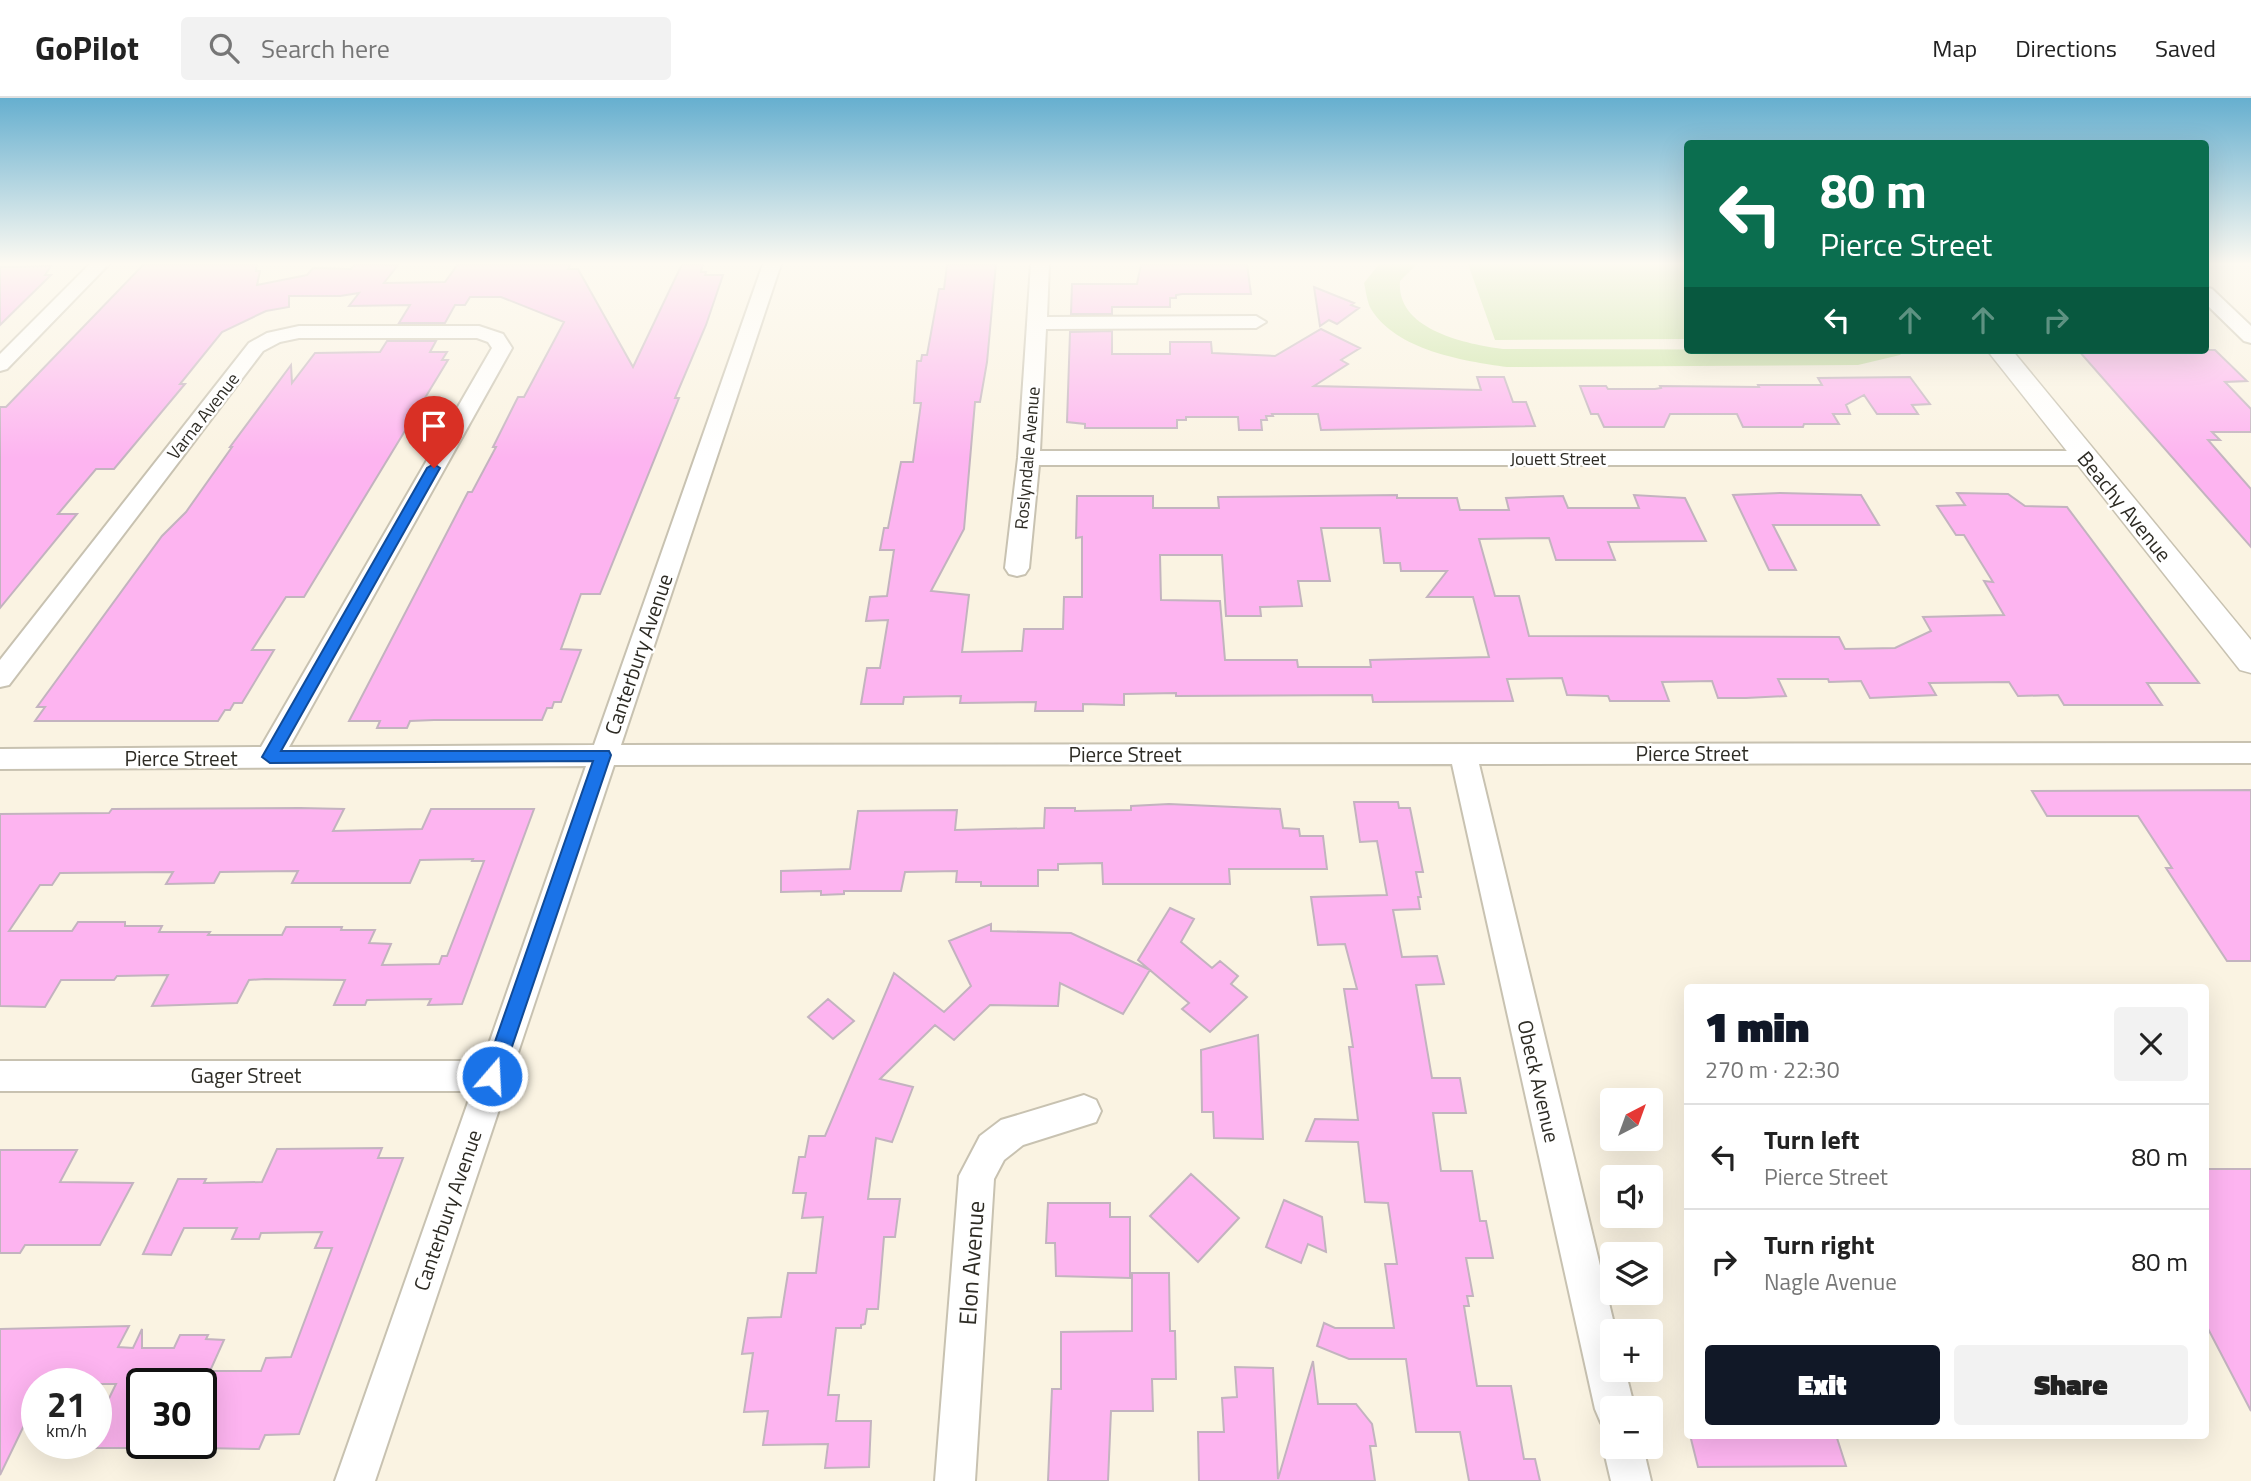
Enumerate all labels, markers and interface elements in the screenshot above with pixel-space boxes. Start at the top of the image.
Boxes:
search box [181,17,671,80]
text: GoPilot [35,23,139,73]
icon: search [205,29,243,67]
text: Search here [261,29,390,68]
text: Map [1932,30,1977,66]
text: Directions [2015,30,2117,66]
text: Saved [2155,30,2216,66]
text: 80 m [1820,152,1927,227]
icon: left [1705,168,1796,259]
text: Pierce Street [1820,220,1992,268]
icon: left [1818,301,1856,339]
icon: ahead [1891,301,1929,339]
icon: ahead [1964,301,2002,339]
icon: right [2037,301,2075,339]
street label: Varna Avenue [160,367,246,465]
street label: Roslyndale Avenue [1007,385,1047,531]
pin [404,396,464,468]
icon: arrive [415,407,453,445]
street label: Beachy Avenue [2070,444,2180,568]
street label: Jouett Street [1510,445,1607,472]
street label: Canterbury Avenue [595,569,681,739]
street label: Pierce Street [1635,737,1749,769]
street label: Pierce Street [1068,738,1182,770]
street label: Pierce Street [124,742,238,774]
text: 1 min [1705,994,1809,1058]
button: close [2114,1007,2188,1081]
street label: Obeck Avenue [1509,1016,1569,1146]
position arrow [455,1039,529,1113]
text: 270 m · 22:30 [1705,1052,1840,1087]
street label: Gager Street [191,1059,302,1091]
north arrow [1600,1088,1662,1152]
map controls [1600,1088,1663,1459]
text: Turn left [1764,1120,1859,1159]
street label: Canterbury Avenue [404,1125,490,1295]
text: 80 m [2131,1137,2188,1176]
icon: left [1705,1138,1743,1176]
text: Pierce Street [1764,1159,1888,1194]
button: sound [1600,1165,1663,1228]
street label: Elon Avenue [949,1200,993,1326]
text: Turn right [1764,1225,1875,1264]
button: layers [1600,1242,1663,1305]
text: 80 m [2131,1242,2188,1281]
icon: right [1705,1243,1743,1281]
text: Nagle Avenue [1764,1264,1897,1299]
button: + [1600,1319,1663,1382]
button: Exit [1705,1345,1940,1425]
button: Share [1954,1345,2188,1425]
speed limit sign: 30 [126,1368,217,1459]
text: 21 [47,1377,86,1431]
button: − [1600,1396,1663,1459]
text: km/h [46,1417,87,1444]

